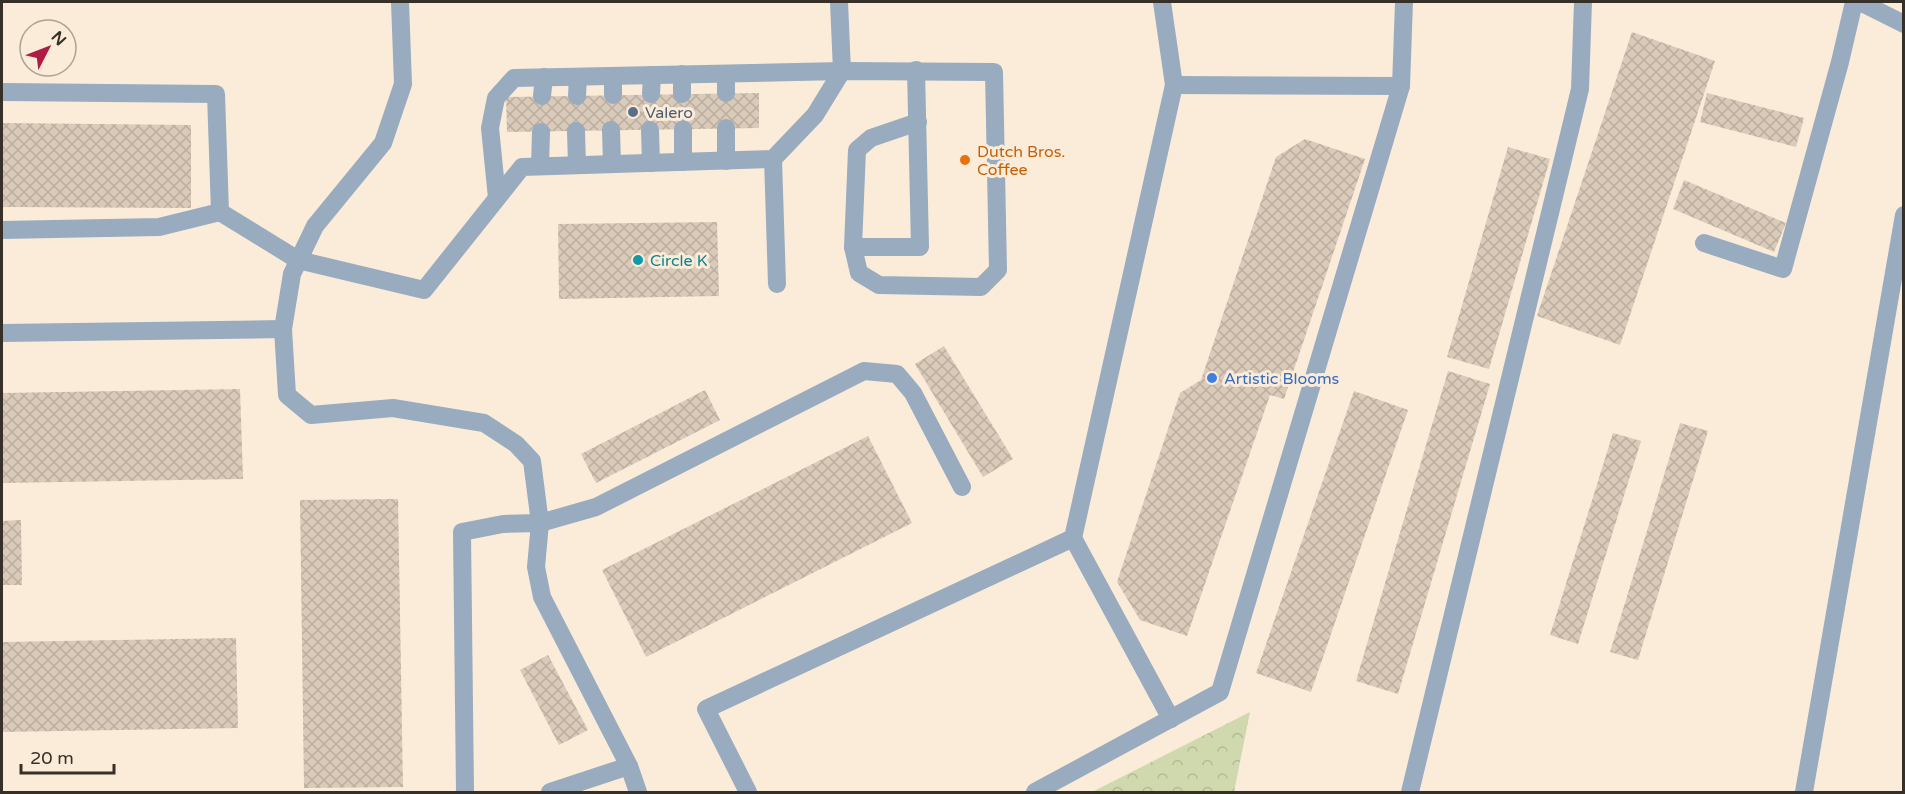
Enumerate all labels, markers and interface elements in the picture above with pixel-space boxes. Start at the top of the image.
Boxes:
north arrow [18,18,78,78]
text: N [47,27,70,50]
place label: Valero [645,103,693,123]
marker: Valero [626,105,640,119]
place label: Dutch Bros. Coffee [977,142,1066,180]
marker: Dutch Bros. Coffee [958,153,972,167]
place label: Circle K [650,251,708,271]
marker: Circle K [631,253,645,267]
place label: Artistic Blooms [1224,369,1339,389]
marker: Artistic Blooms [1205,371,1219,385]
scale bar [21,737,114,775]
text: 20 m [30,747,74,769]

